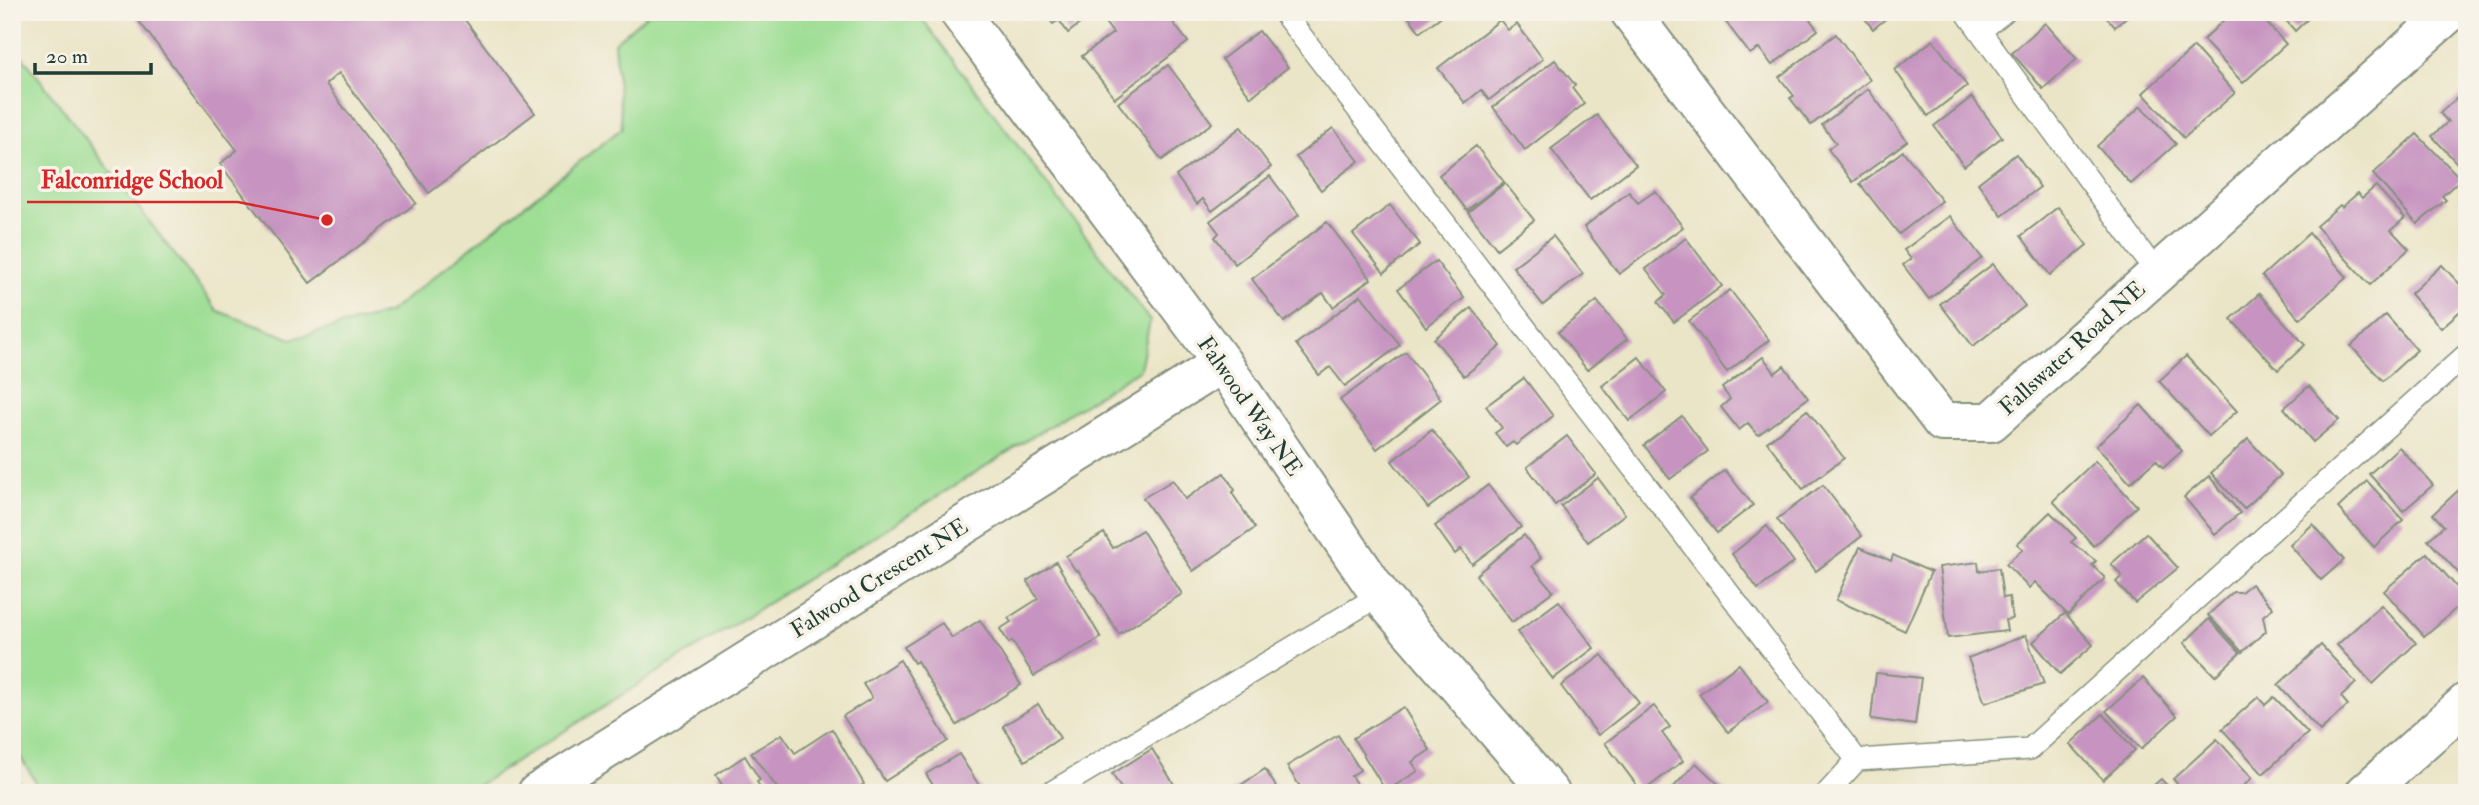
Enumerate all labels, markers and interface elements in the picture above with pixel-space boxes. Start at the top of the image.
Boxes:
scale bar [35,32,150,76]
text: 20 m [46,43,88,70]
callout: Falconridge School [27,157,238,202]
text: Falconridge School [41,165,224,196]
street label: Fallswater Road NE [1993,275,2151,421]
street label: Falwood Way NE [1191,330,1309,482]
street label: Falwood Crescent NE [785,512,973,644]

